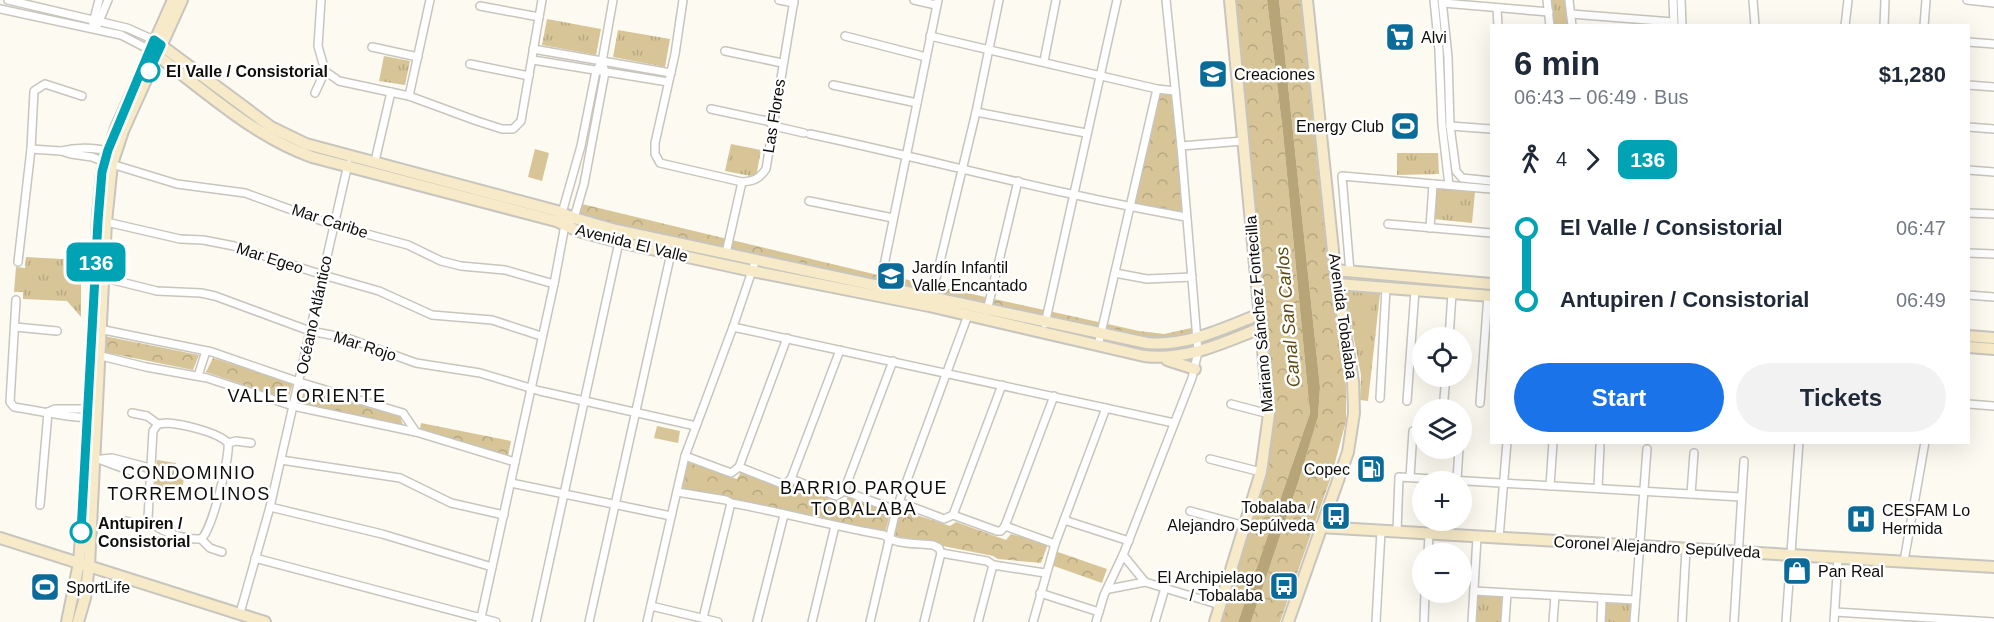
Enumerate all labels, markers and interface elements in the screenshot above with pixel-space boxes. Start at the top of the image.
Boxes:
supermarket icon: Alvi [1384,21,1416,53]
place label: Alvi [1421,29,1447,46]
text: 6 min [1514,45,1600,82]
school or university icon: Creaciones [1197,58,1229,90]
marker: El Valle / Consistorial [138,60,160,82]
text: $1,280 [1879,62,1946,87]
place label: El Valle / Consistorial [166,63,328,80]
place label: Creaciones [1234,66,1315,83]
street label: Las Flores [760,78,788,154]
text: 06:43 – 06:49 · Bus [1514,86,1689,108]
sports icon: Energy Club [1389,110,1421,142]
place label: Energy Club [1296,118,1384,135]
icon: walk [1514,143,1547,176]
icon: forward [1576,143,1609,176]
text: 4 [1556,148,1567,170]
text: 136 [1630,148,1665,171]
street label: Mar Caribe [290,201,370,241]
street label: Mariano Sánchez Fontecilla [1242,215,1276,413]
text: El Valle / Consistorial [1560,215,1783,240]
text: 06:47 [1896,217,1946,239]
street label: Avenida El Valle [574,221,690,265]
street label: Mar Egeo [234,239,306,277]
line badge: 136 [62,242,130,282]
water label: Canal San Carlos [1272,246,1304,388]
text: 136 [78,251,114,274]
street label: Avenida Tobalaba [1326,252,1360,380]
street label: Océano Atlántico [293,254,335,376]
place label: Jardín Infantil Valle Encantado [912,259,1027,294]
school or university icon: Jardín Infantil Valle Encantado [875,260,907,292]
text: Antupiren / Consistorial [1560,287,1809,312]
text: 06:49 [1896,289,1946,311]
map controls [1412,327,1472,603]
button: locate [1412,327,1472,387]
street label: Mar Rojo [332,328,399,364]
button: Start [1514,363,1724,432]
button: Tickets [1736,363,1946,432]
district label: VALLE ORIENTE [227,386,387,406]
button: layers [1412,399,1472,459]
fuel station icon: Copec [1355,453,1387,485]
place label: Copec [1304,461,1350,478]
district label: CONDOMINIO TORREMOLINOS [107,463,271,504]
button: + [1412,471,1472,531]
district label: BARRIO PARQUE TOBALABA [780,478,948,519]
place label: Tobalaba / Alejandro Sepúlveda [1167,499,1316,534]
bus stop icon: Tobalaba / Alejandro Sepúlveda [1320,500,1352,532]
place label: CESFAM Lo Hermida [1882,502,1970,537]
hospital icon: CESFAM Lo Hermida [1845,503,1877,535]
place label: Antupiren / Consistorial [98,515,190,550]
marker: Antupiren / Consistorial [70,521,92,543]
street label: Coronel Alejandro Sepúlveda [1553,533,1761,561]
button: − [1412,543,1472,603]
shop icon: Pan Real [1781,555,1813,587]
place label: Pan Real [1818,563,1884,580]
place label: El Archipielago / Tobalaba [1157,569,1263,604]
bus stop icon: El Archipielago / Tobalaba [1268,570,1300,602]
sports icon: SportLife [29,571,61,603]
place label: SportLife [66,579,130,596]

